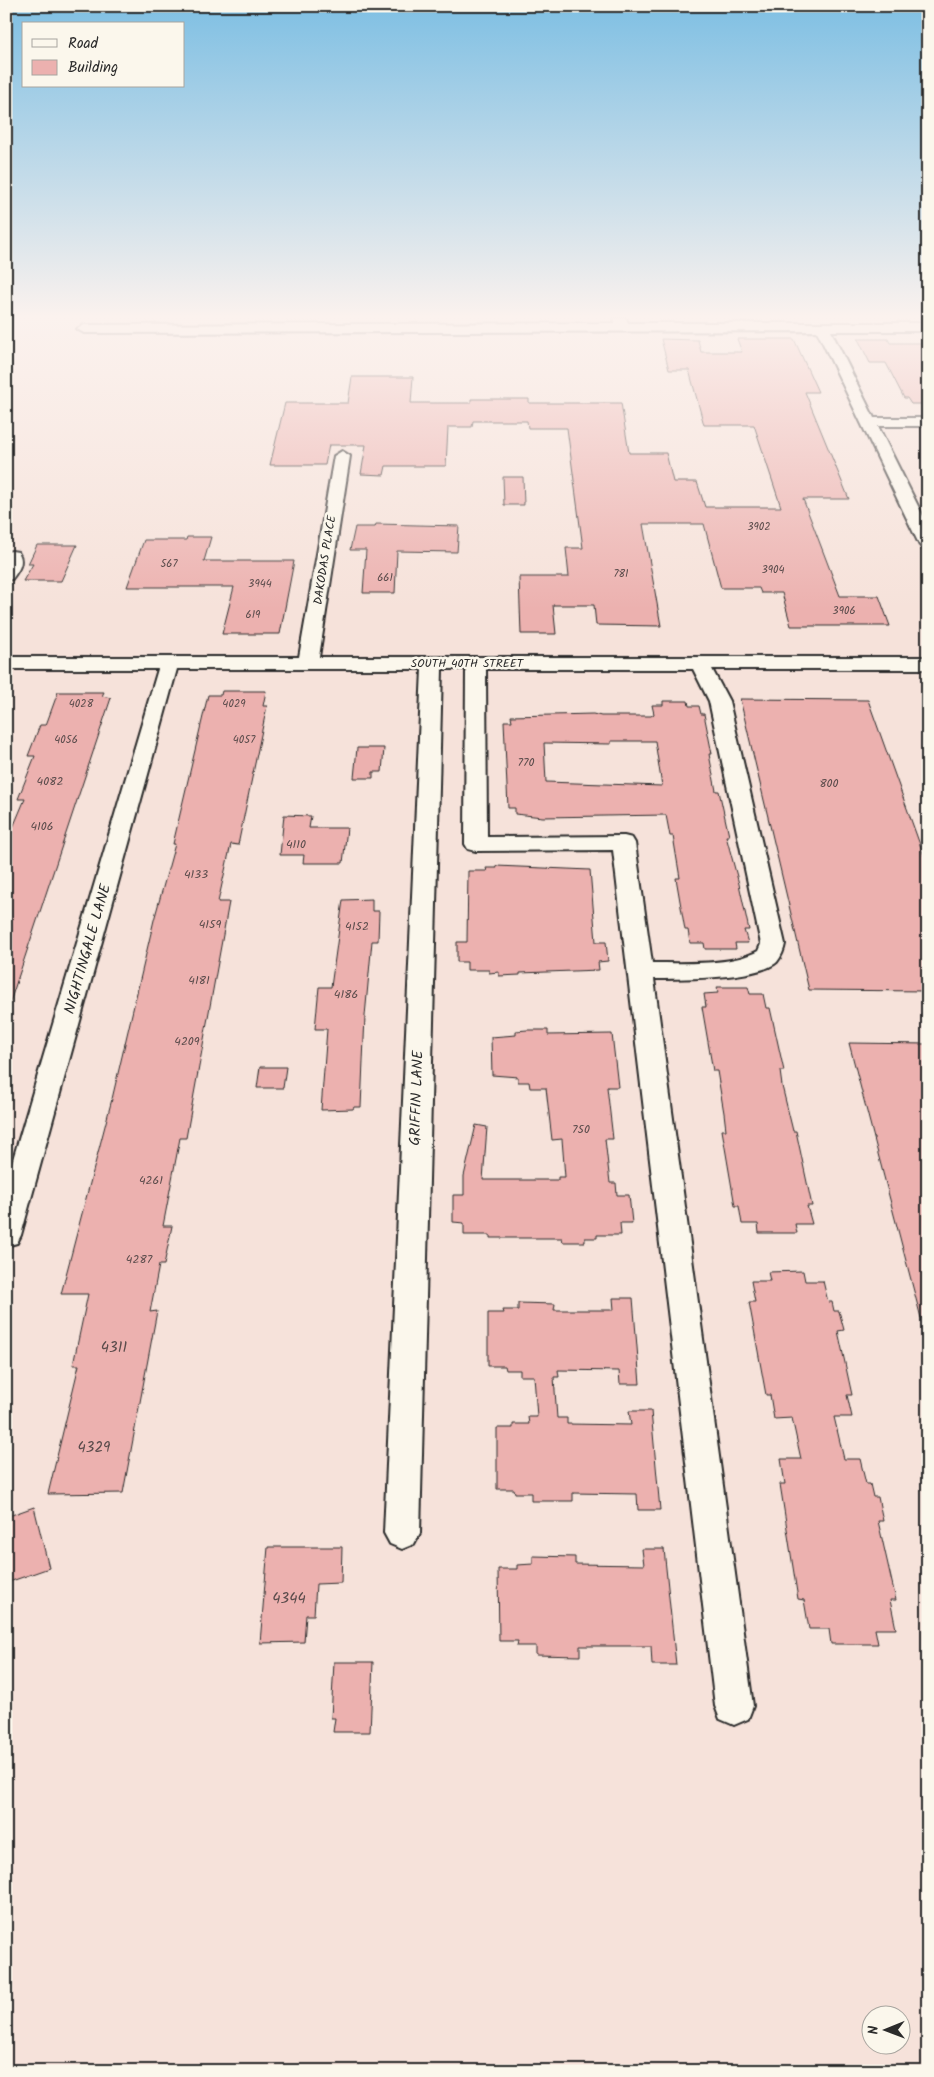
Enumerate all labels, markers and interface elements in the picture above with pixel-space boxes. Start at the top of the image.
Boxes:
legend [22,22,185,88]
text: Road [68,32,99,56]
text: Building [68,56,118,80]
street label: DAKODAS PLACE [309,513,342,606]
house number: 3902 [747,518,771,536]
house number: 567 [160,555,178,573]
house number: 3904 [761,561,785,579]
house number: 781 [613,565,629,583]
house number: 661 [377,569,393,587]
house number: 3944 [248,575,272,593]
house number: 3906 [832,602,856,620]
house number: 619 [246,606,261,624]
street label: SOUTH 40TH STREET [411,654,525,673]
house number: 4028 [69,695,94,713]
house number: 4029 [222,695,246,713]
house number: 4056 [54,731,78,749]
house number: 4057 [233,731,256,749]
house number: 770 [517,753,535,772]
house number: 4082 [37,772,63,791]
house number: 800 [819,774,839,793]
house number: 4106 [30,817,54,836]
house number: 4110 [286,835,306,854]
house number: 4133 [184,865,208,884]
street label: NIGHTINGALE LANE [58,880,118,1017]
house number: 4159 [199,915,221,934]
house number: 4152 [345,917,369,936]
house number: 4181 [188,971,210,990]
house number: 4186 [334,985,358,1004]
house number: 4209 [174,1032,200,1051]
street label: GRIFFIN LANE [403,1049,431,1146]
house number: 750 [572,1120,590,1139]
house number: 4261 [139,1171,163,1190]
house number: 4287 [126,1250,153,1269]
house number: 4311 [101,1336,127,1360]
house number: 4329 [78,1436,111,1460]
house number: 4344 [272,1587,306,1611]
north arrow [862,2004,912,2054]
text: N [863,2025,885,2035]

